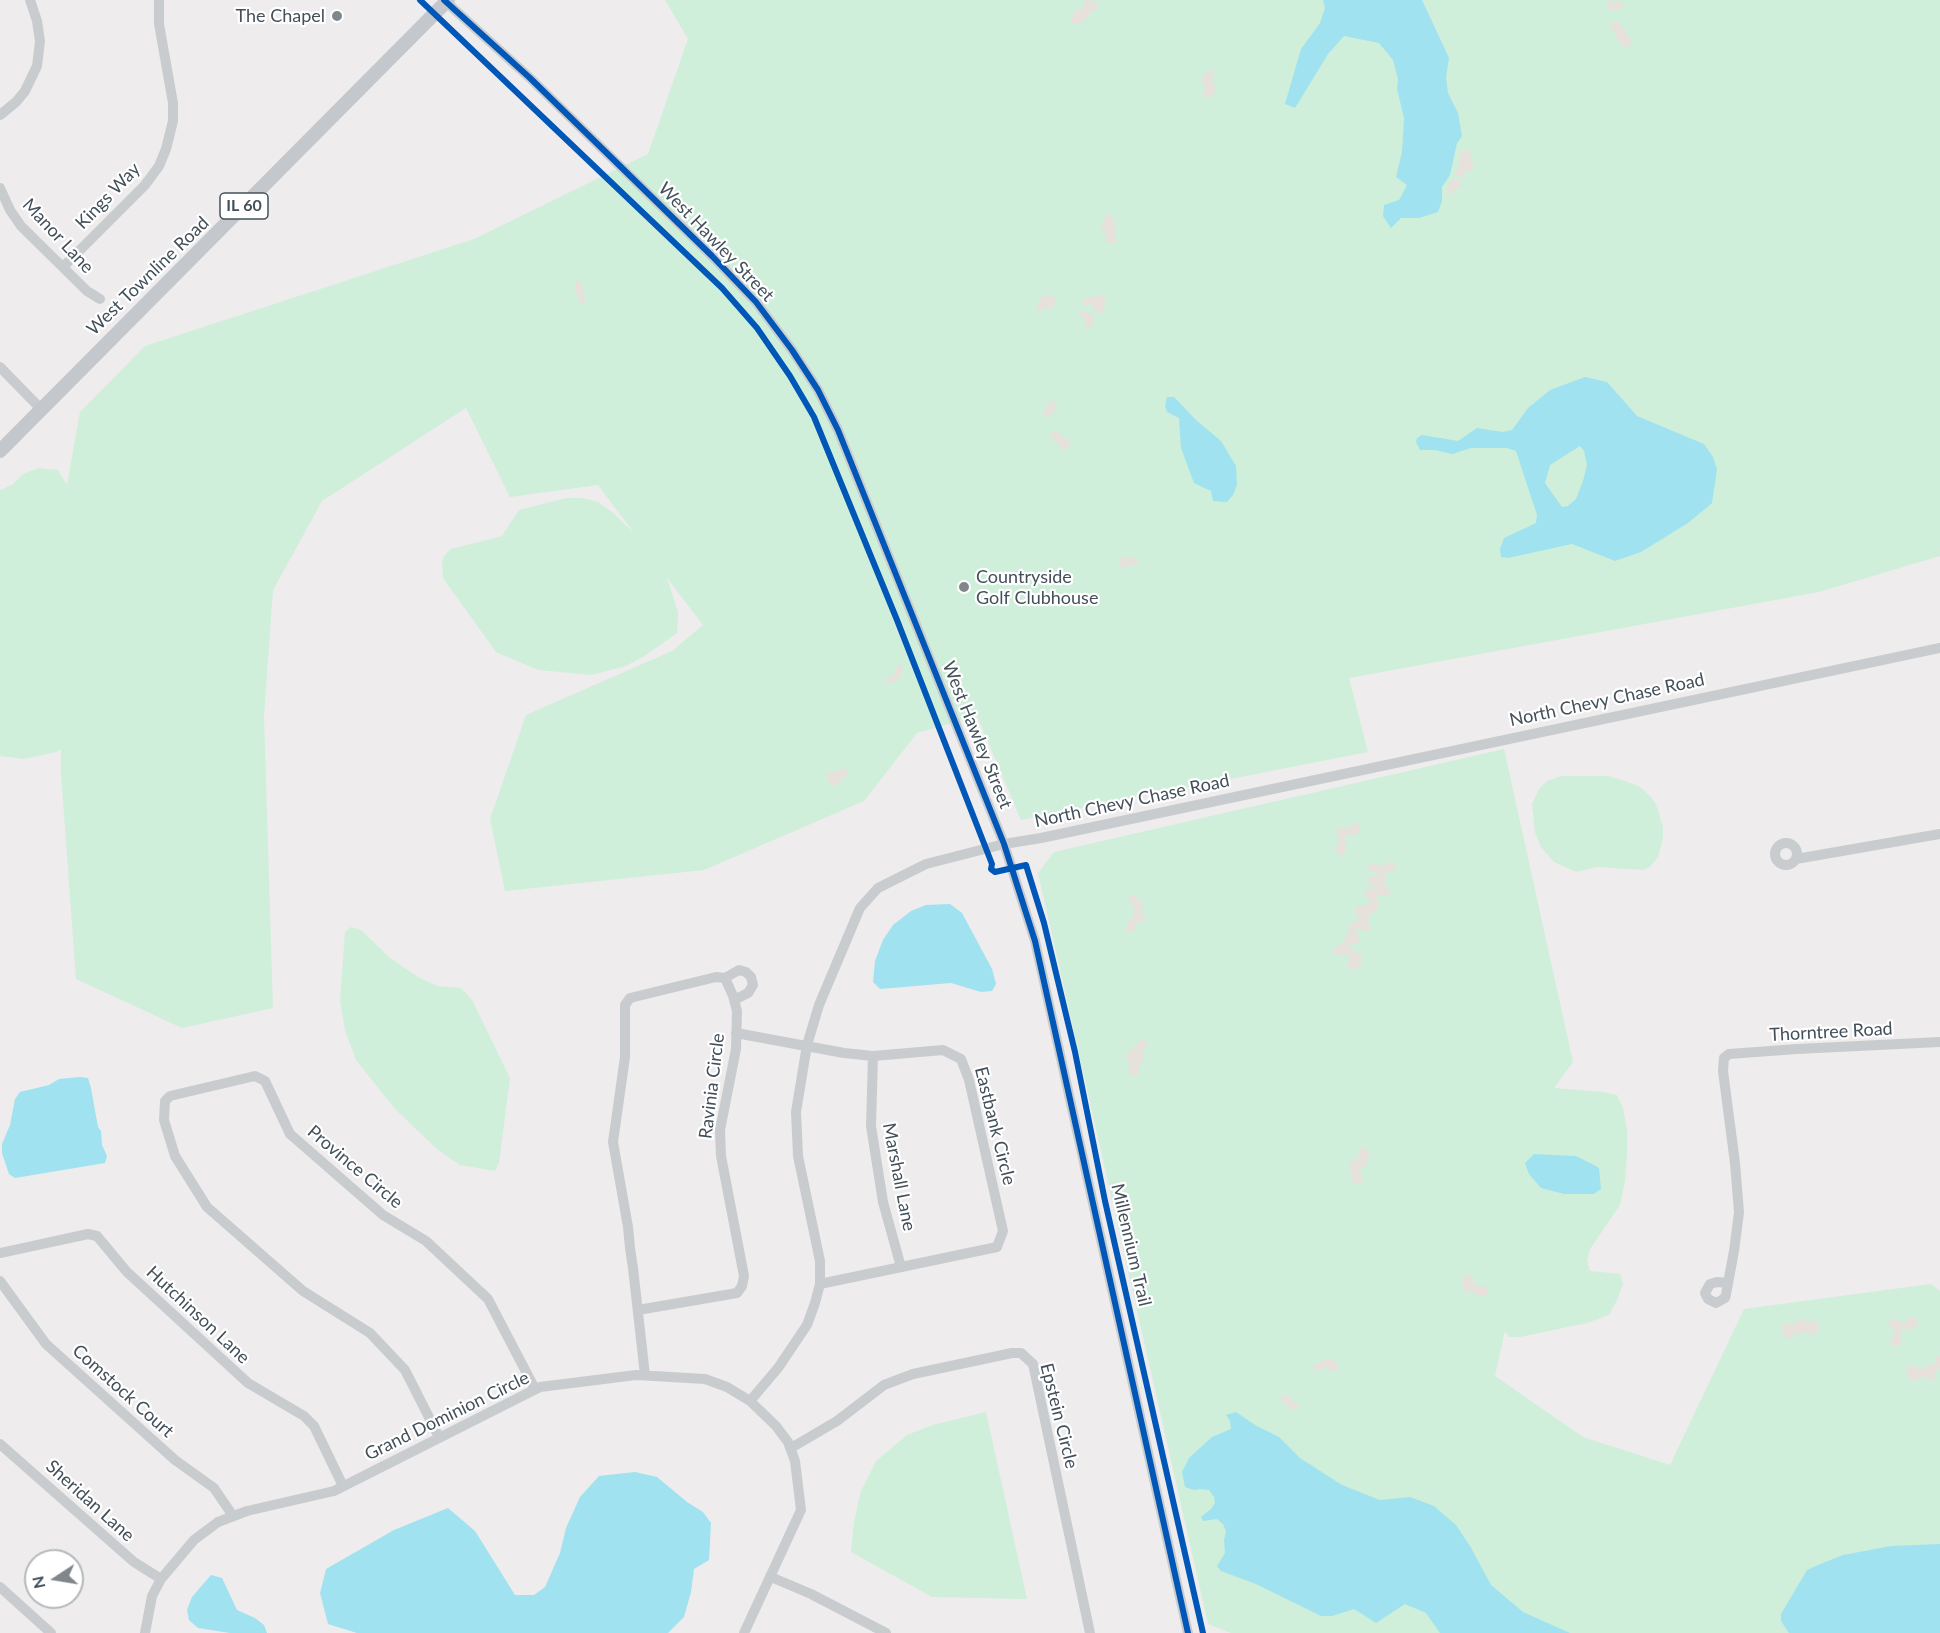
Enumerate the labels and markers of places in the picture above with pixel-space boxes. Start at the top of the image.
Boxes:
place label: The Chapel [236,5,325,27]
marker: The Chapel [330,9,344,23]
place label: Countryside Golf Clubhouse [976,566,1098,608]
marker: Countryside Golf Clubhouse [957,580,971,594]

